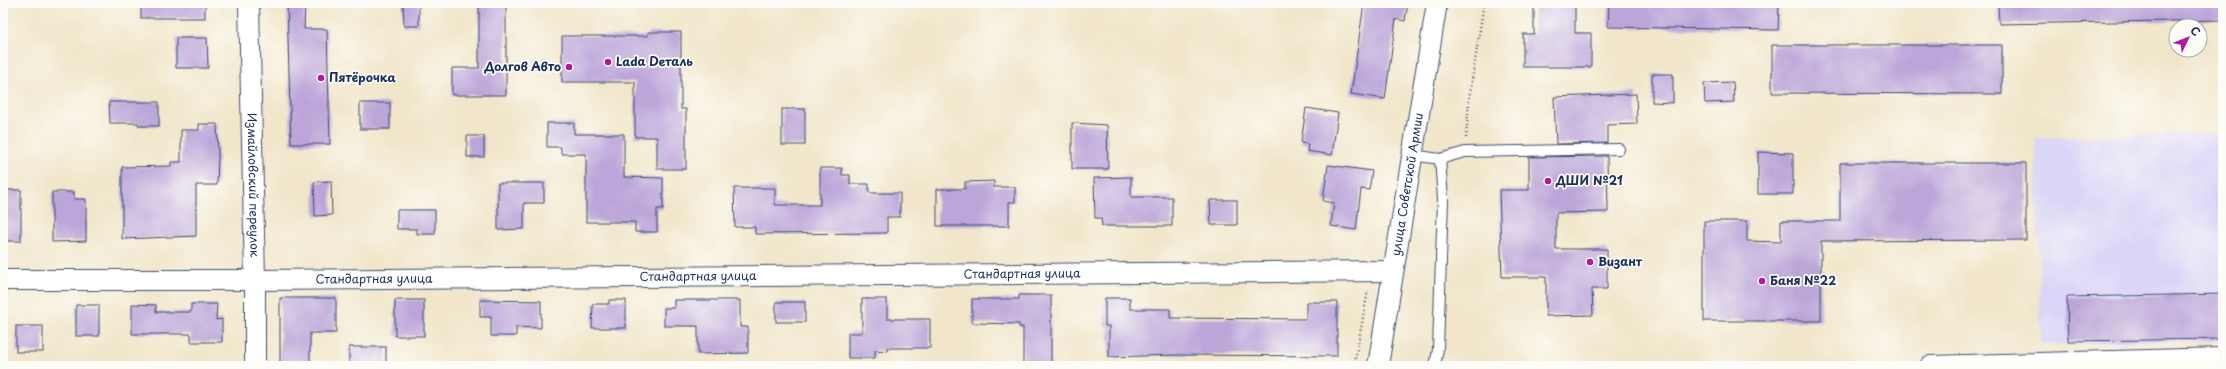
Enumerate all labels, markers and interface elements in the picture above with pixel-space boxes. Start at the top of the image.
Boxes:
north arrow [2168,18,2208,58]
text: С [2187,22,2205,40]
place label: Lada Dеталь [616,52,693,70]
place label: Долгов Авто [483,57,561,75]
marker: Lada Dеталь [603,57,613,67]
marker: Долгов Авто [564,62,574,72]
place label: Пятёрочка [329,68,396,86]
marker: Пятёрочка [316,73,326,83]
street label: улица Советской Армии [1386,111,1427,257]
street label: Измайловский переулок [243,113,265,258]
place label: ДШИ №21 [1555,171,1623,189]
marker: ДШИ №21 [1543,176,1553,186]
place label: Визант [1598,252,1643,270]
marker: Визант [1585,257,1595,267]
street label: Стандартная улица [963,263,1081,282]
street label: Стандартная улица [639,266,757,285]
street label: Стандартная улица [315,269,433,288]
place label: Баня №22 [1770,271,1836,289]
marker: Баня №22 [1757,276,1767,286]

